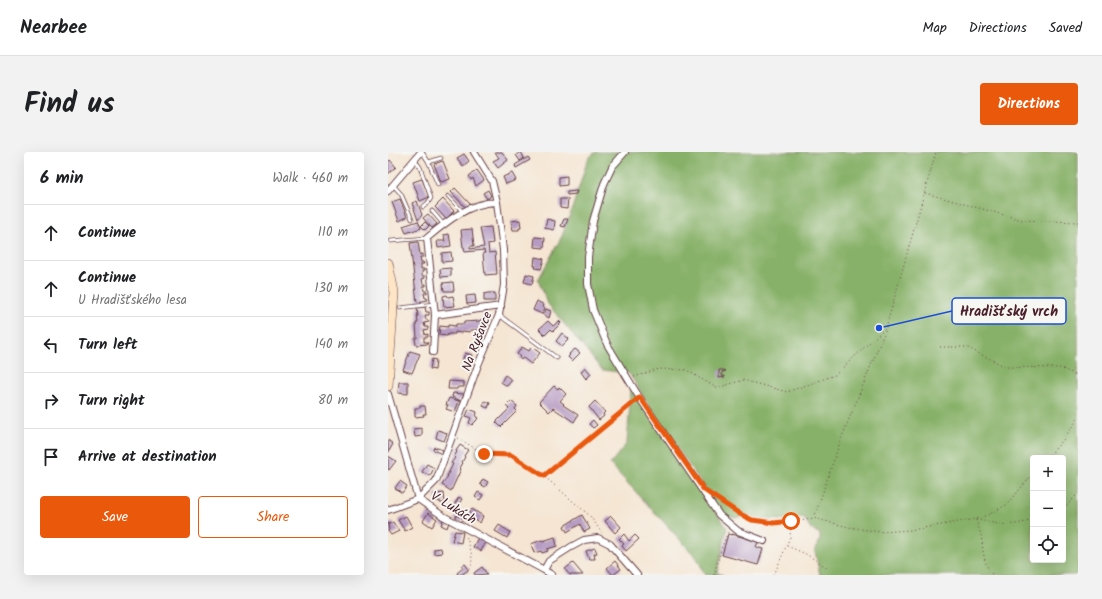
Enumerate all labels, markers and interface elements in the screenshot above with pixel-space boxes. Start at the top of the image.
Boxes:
text: Nearbee [20,13,87,43]
text: Map [922,17,947,39]
text: Directions [969,17,1027,39]
text: Saved [1049,17,1082,39]
text: Find us [24,82,115,127]
button: Directions [980,83,1078,125]
text: 6 min [40,165,84,192]
text: Walk · 460 m [272,168,348,189]
text: Continue [78,221,136,245]
icon: ahead [40,222,62,244]
text: 110 m [318,222,348,243]
text: Continue [78,266,136,290]
icon: ahead [40,278,62,300]
text: 130 m [314,278,348,299]
text: U Hradišťského lesa [78,290,187,311]
callout: Hradišťský vrch [952,298,1066,324]
text: Hradišťský vrch [960,301,1058,323]
street label: Na Ryšavce [456,308,498,375]
text: Turn left [78,333,138,357]
icon: left [40,334,62,356]
text: 140 m [315,334,348,355]
text: Turn right [78,389,145,413]
icon: right [40,390,62,412]
text: 80 m [318,390,348,411]
text: Arrive at destination [78,445,217,469]
route end [475,445,493,463]
icon: arrive [40,446,62,468]
map controls [1030,455,1066,563]
button: + [1030,455,1066,491]
street label: V Lukách [426,486,480,530]
button: − [1030,491,1066,527]
button: Save [40,496,190,538]
button: Share [198,496,348,538]
route start [782,512,800,530]
button: locate [1030,527,1066,563]

